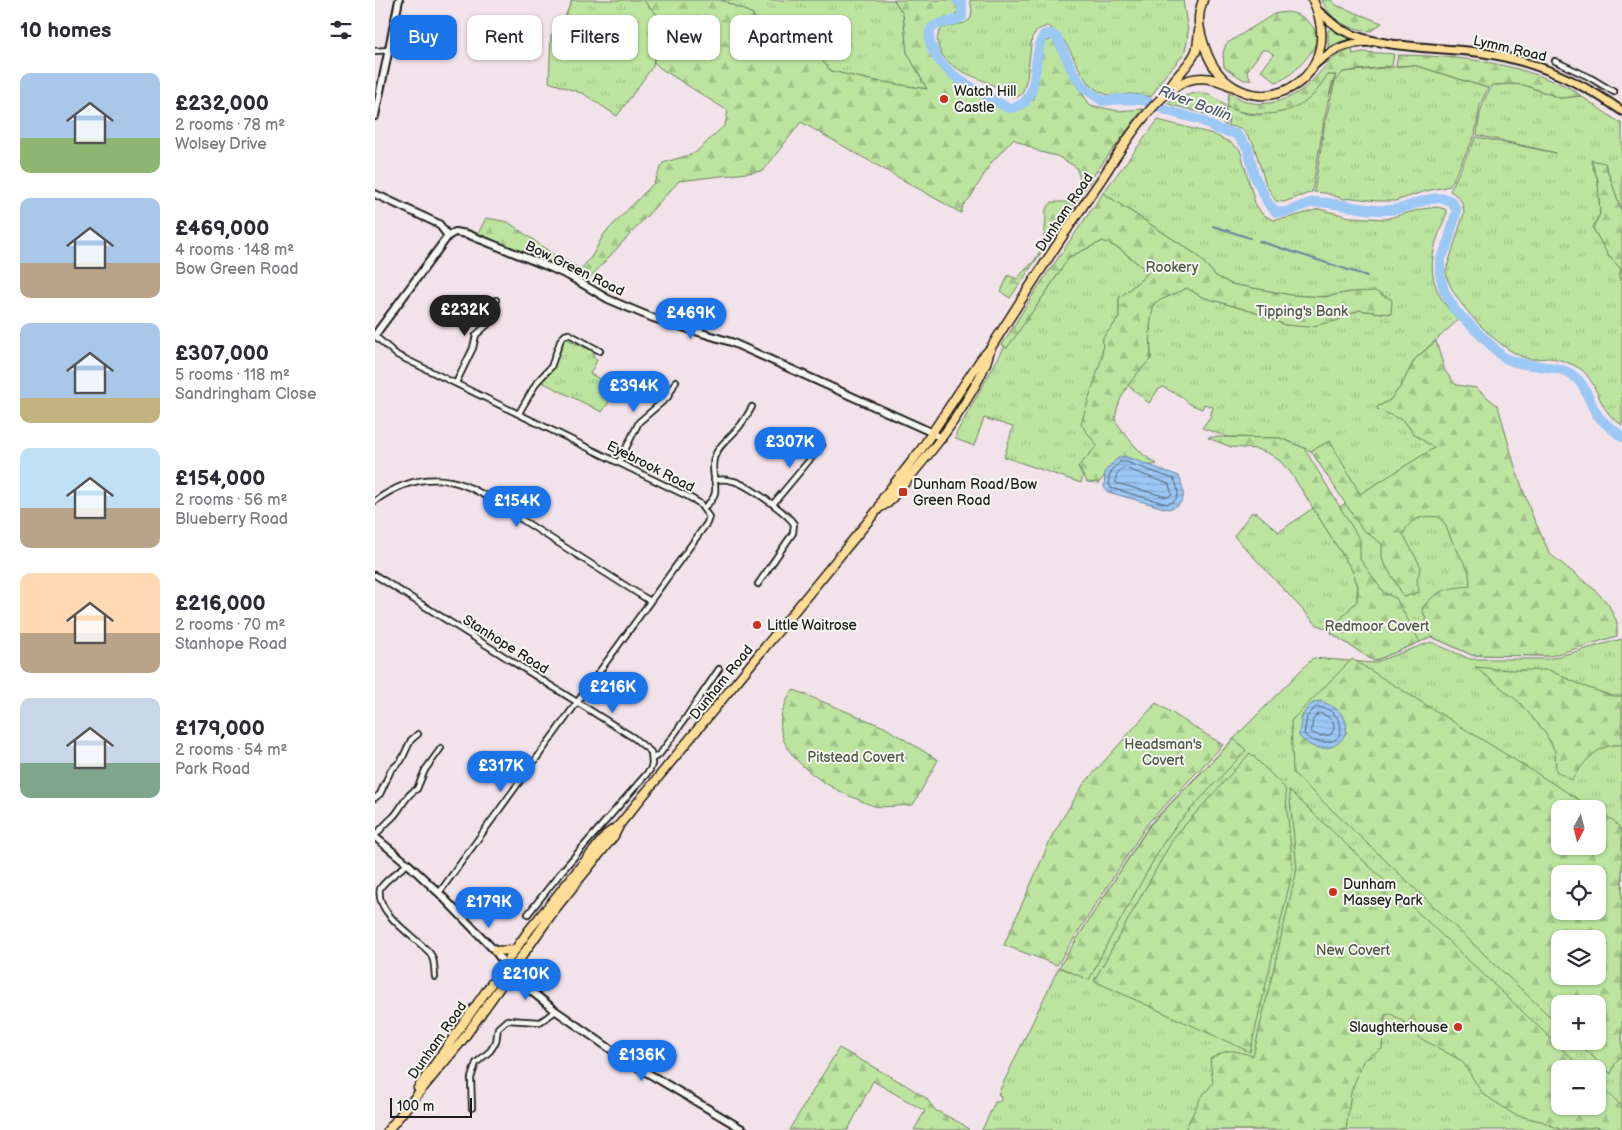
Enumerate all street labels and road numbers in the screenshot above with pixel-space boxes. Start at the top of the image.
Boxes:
street label: Lymm Road [1472,32,1548,65]
street label: Dunham Road [1032,170,1097,255]
street label: Bow Green Road [522,237,627,300]
street label: Eyebrook Road [604,437,697,496]
street label: Stanhope Road [460,611,552,678]
street label: Dunham Road [686,642,757,723]
street label: Dunham Road [404,998,470,1082]

